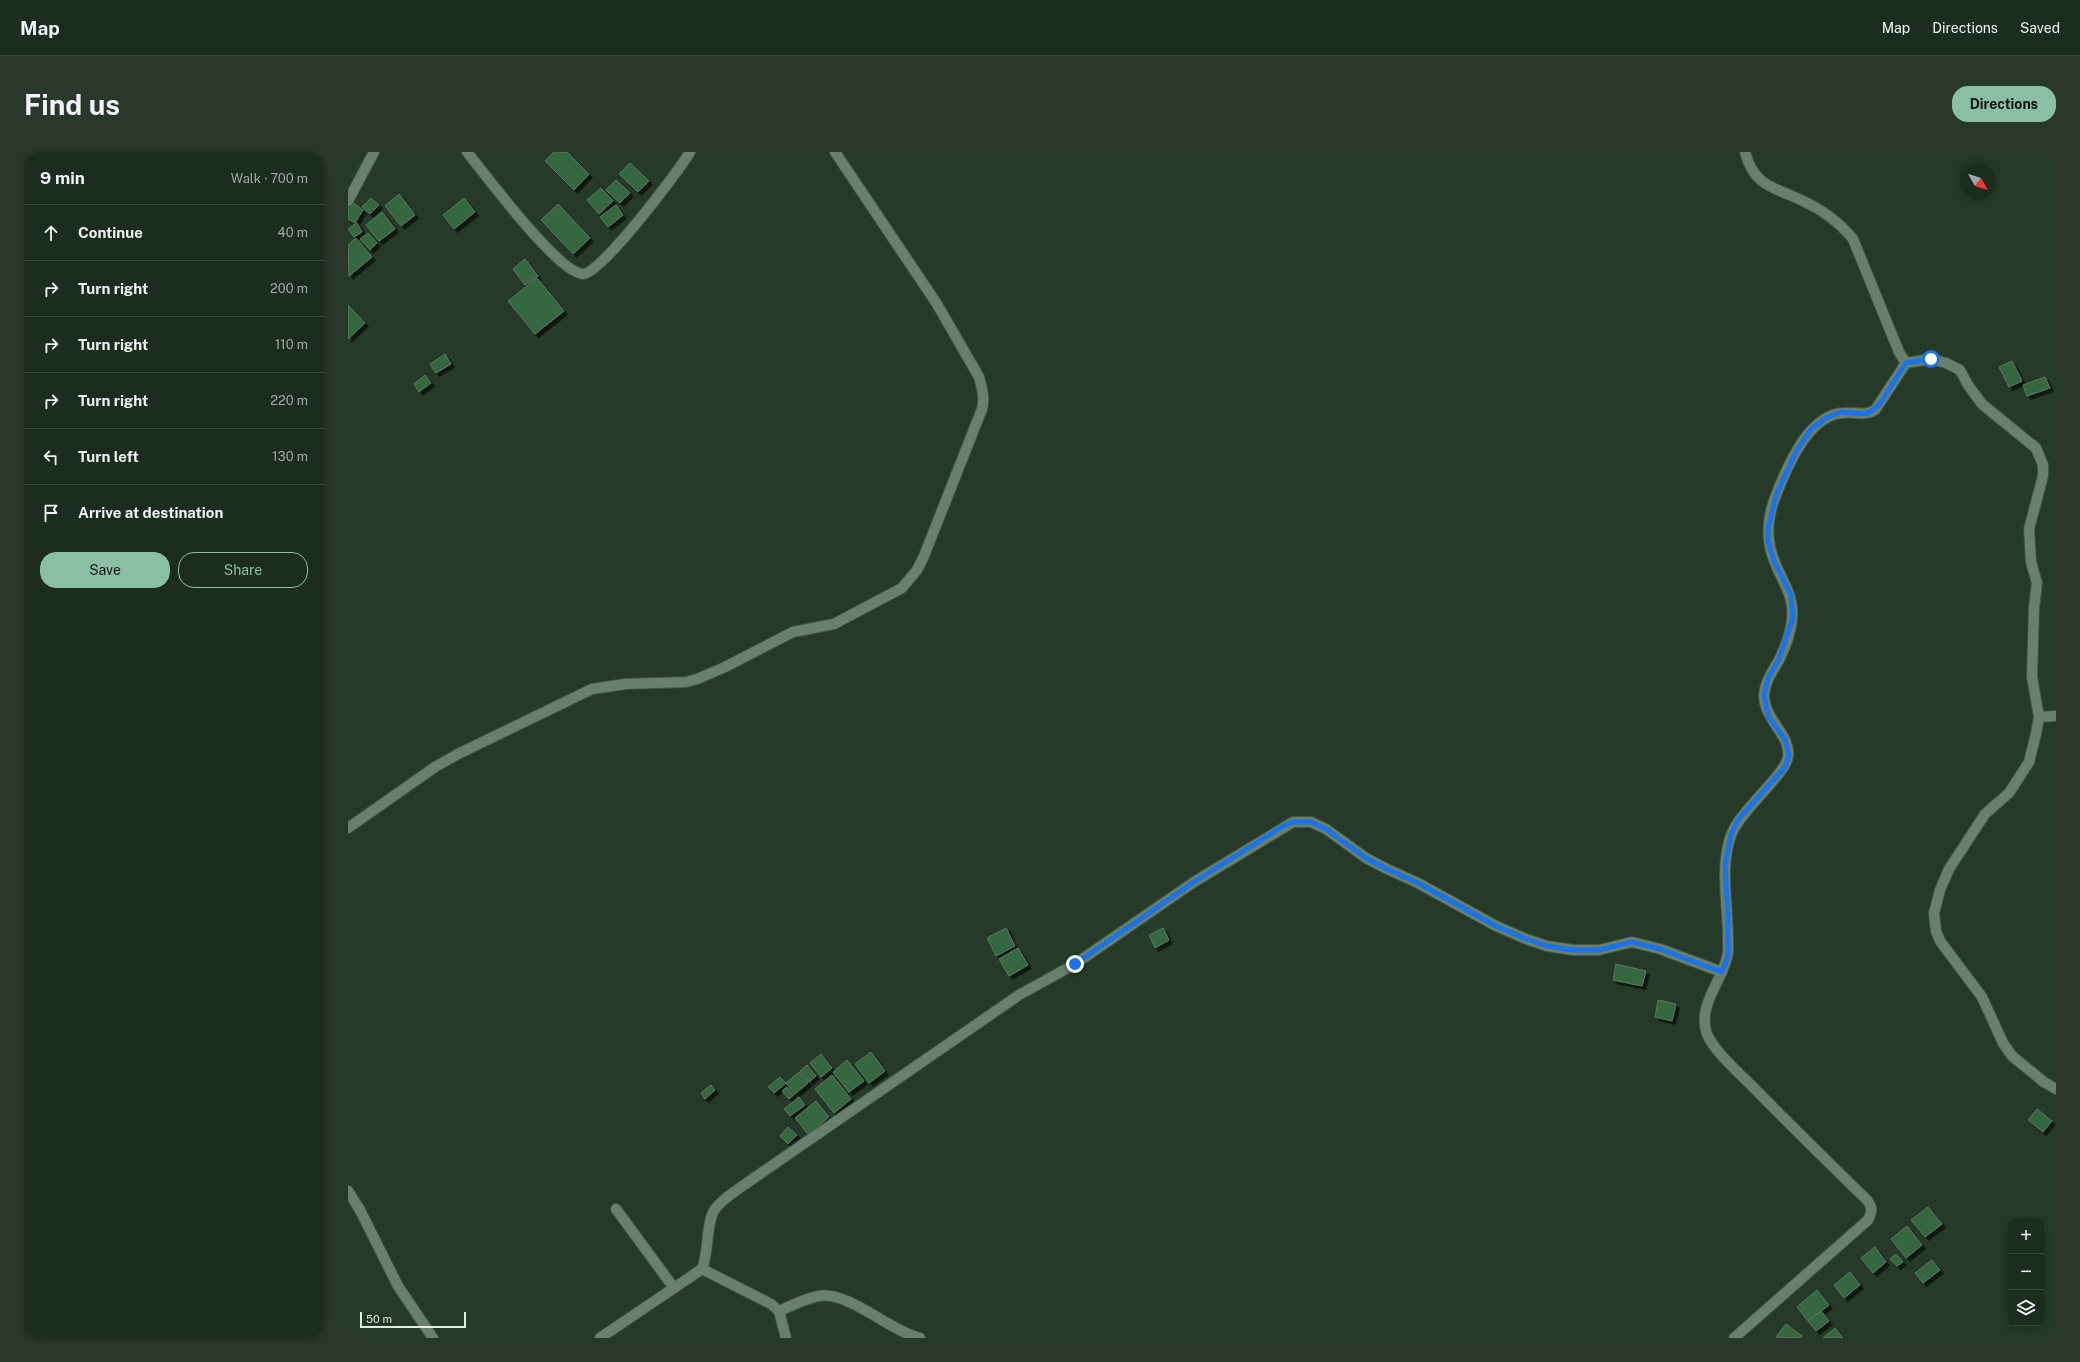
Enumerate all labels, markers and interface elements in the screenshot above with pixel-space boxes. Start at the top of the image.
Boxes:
text: Map [20,17,60,39]
text: Map [1882,20,1910,36]
text: Directions [1932,20,1998,36]
text: Saved [2020,20,2060,36]
button: Directions [1952,86,2056,122]
text: Find us [24,88,120,121]
north arrow [1960,164,1996,200]
text: 9 min [40,168,85,188]
text: Walk · 700 m [231,171,308,186]
icon: ahead [40,222,62,244]
text: Continue [78,224,143,241]
text: 40 m [277,225,308,240]
icon: right [40,278,62,300]
text: Turn right [78,280,148,297]
text: 200 m [270,281,308,296]
icon: right [40,334,62,356]
text: Turn right [78,336,148,353]
text: 110 m [275,337,308,352]
route start [1922,350,1940,368]
icon: right [40,390,62,412]
text: Turn right [78,392,148,409]
text: 220 m [270,393,308,408]
icon: left [40,446,62,468]
text: Turn left [78,448,139,465]
text: 130 m [272,449,308,464]
icon: arrive [40,502,62,524]
text: Arrive at destination [78,504,223,521]
button: Save [40,552,170,588]
button: Share [178,552,308,588]
route end [1066,955,1084,973]
map controls [2008,1218,2044,1326]
button: + [2008,1218,2044,1254]
button: − [2008,1254,2044,1290]
button: layers [2008,1290,2044,1326]
scale bar [360,1310,466,1329]
text: 50 m [366,1313,392,1325]

